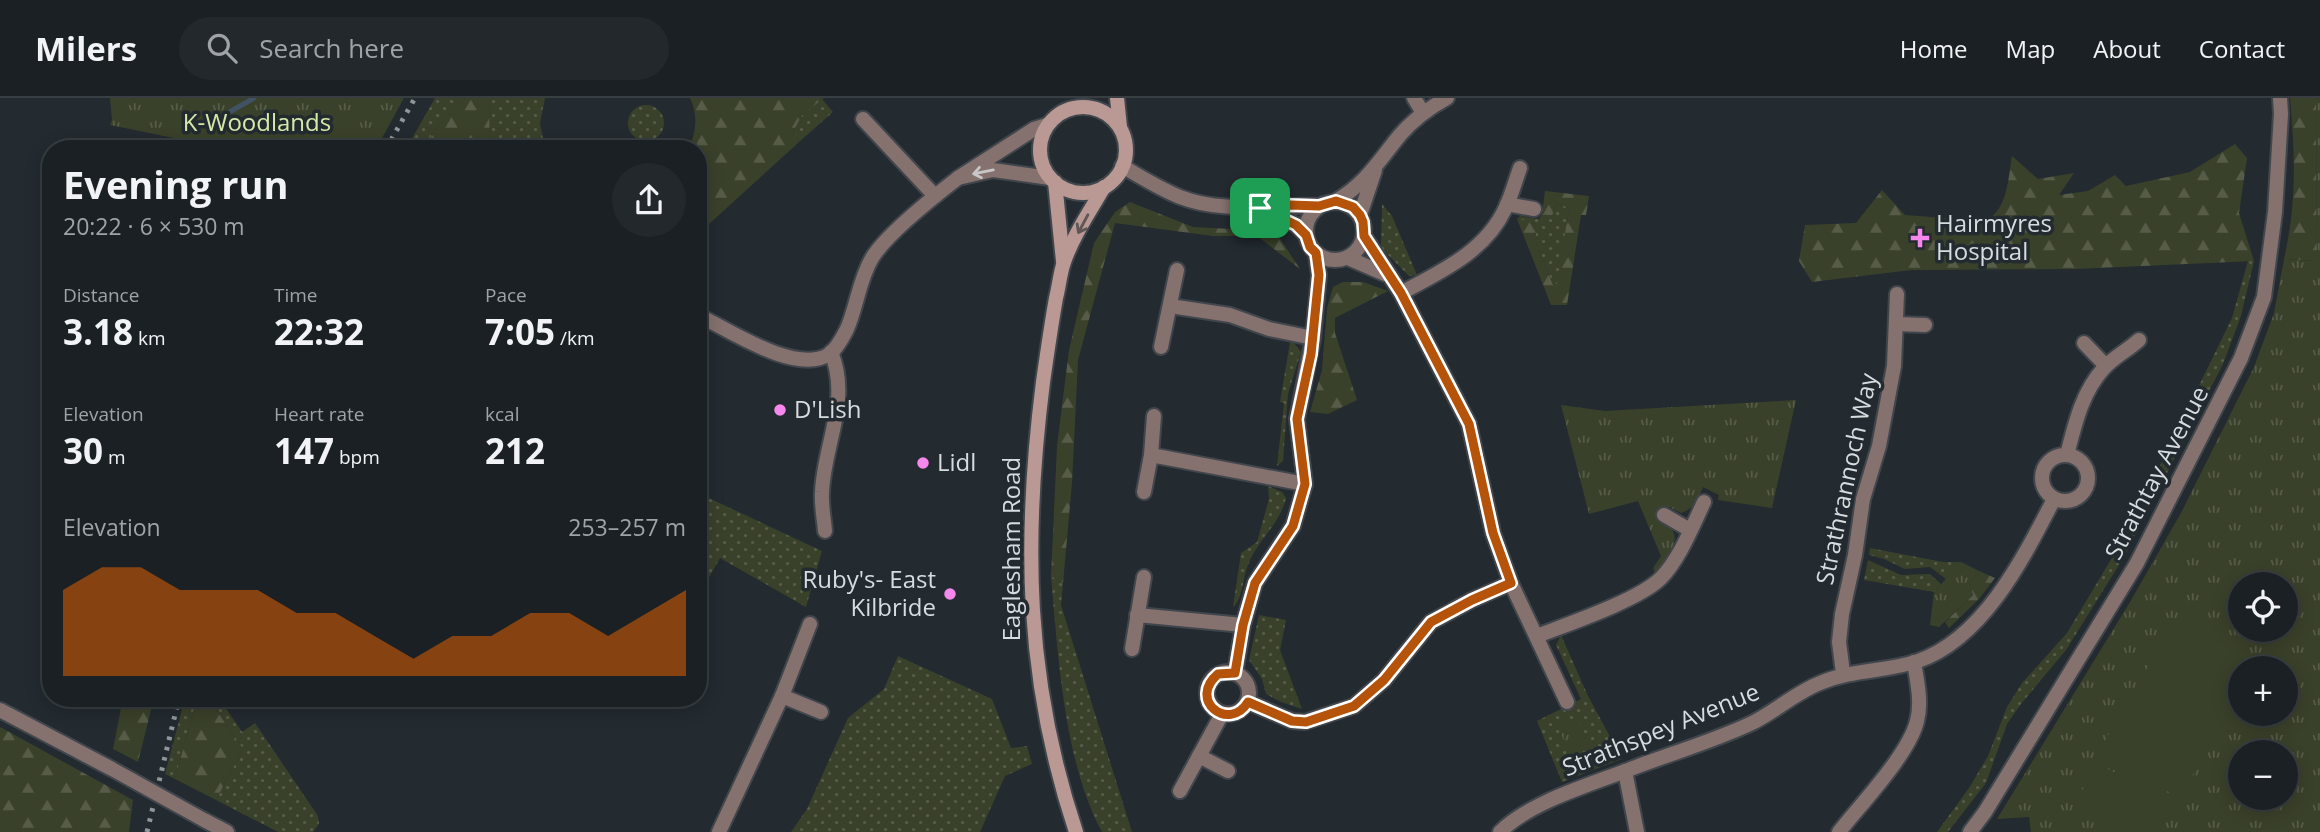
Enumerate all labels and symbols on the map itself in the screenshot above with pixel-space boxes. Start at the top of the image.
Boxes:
park label: K-Woodlands [183,105,331,138]
one-way arrow [972,166,995,180]
pin [1230,178,1290,238]
place label: Hairmyres Hospital [1936,206,2052,267]
one-way arrow [1075,214,1089,234]
marker: Hairmyres Hospital [1910,228,1930,248]
street label: Strathrannoch Way [1807,369,1884,587]
street label: Strathtay Avenue [2096,380,2215,565]
place label: D'Lish [794,392,861,425]
marker: D'Lish [772,402,788,418]
place label: Lidl [937,445,976,478]
marker: Lidl [915,455,931,471]
street label: Eaglesham Road [994,457,1027,641]
place label: Ruby's- East Kilbride [802,562,936,623]
marker: Ruby's- East Kilbride [942,586,958,602]
street label: Strathspey Avenue [1557,674,1764,783]

